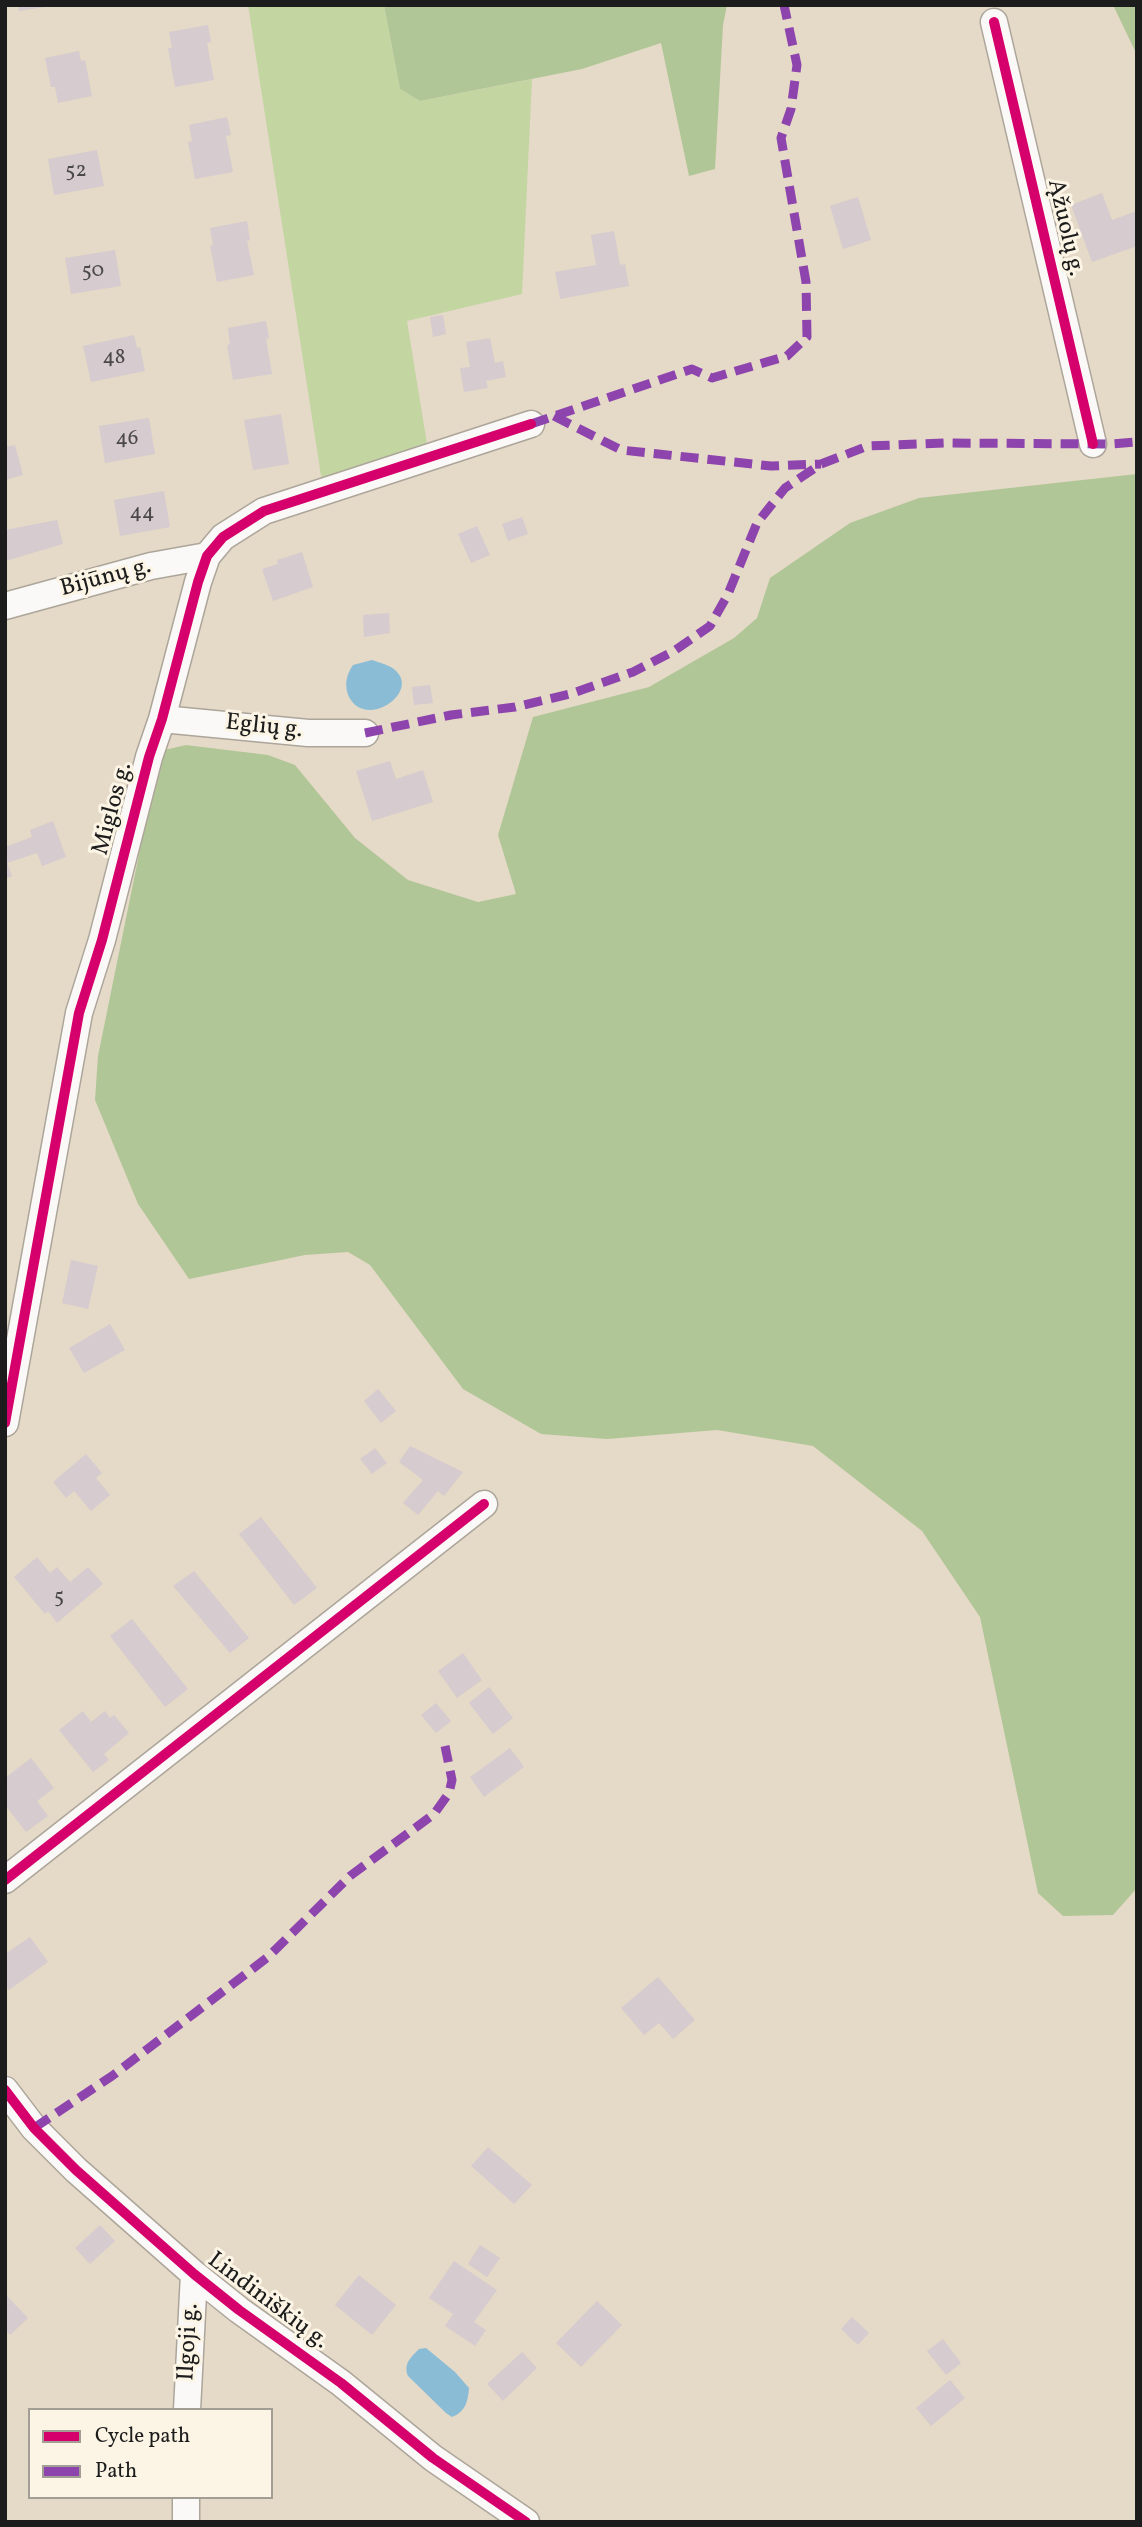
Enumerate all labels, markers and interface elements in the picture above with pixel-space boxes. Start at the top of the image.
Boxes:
house number: 52 [65,159,87,185]
street label: Ąžuolų g. [1039,177,1089,279]
house number: 50 [82,259,104,285]
house number: 48 [103,346,125,372]
house number: 46 [116,427,138,453]
house number: 44 [129,501,155,527]
street label: Bijūnų g. [57,553,155,605]
street label: Eglių g. [224,710,304,746]
street label: Miglos g. [88,759,140,859]
house number: 5 [54,1585,64,1611]
street label: Lindiniškių g. [201,2247,333,2357]
street label: Ilgoji g. [174,2303,206,2381]
legend [28,2408,273,2499]
text: Cycle path [95,2422,190,2451]
text: Path [95,2457,137,2486]

